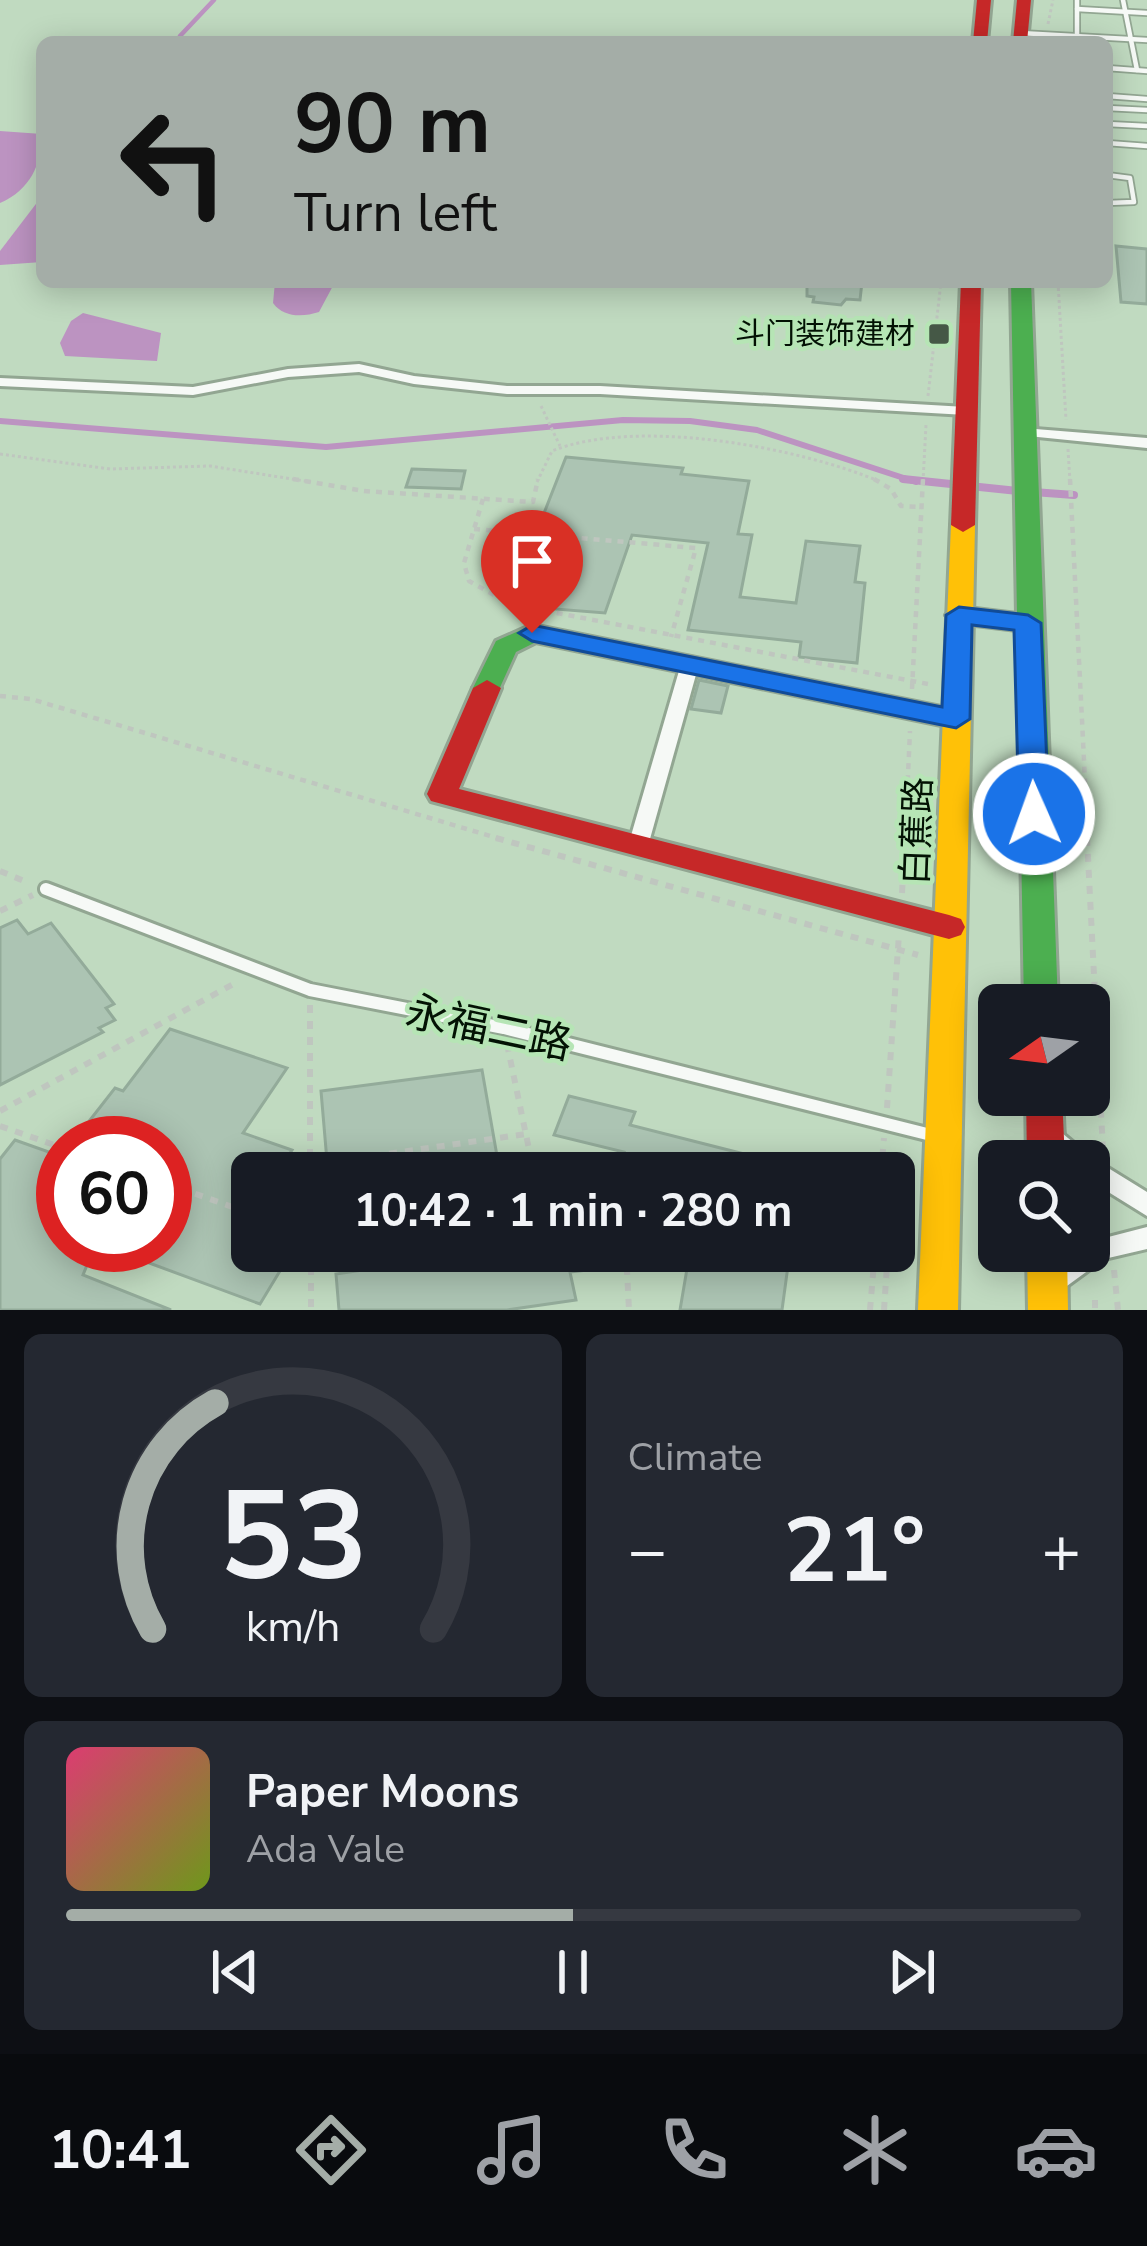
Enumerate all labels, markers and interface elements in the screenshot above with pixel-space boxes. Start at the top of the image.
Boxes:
text: 90 m [294,67,491,182]
icon: left [96,84,252,240]
text: Turn left [294,176,497,250]
place label: 斗门装饰建材 [735,314,915,355]
marker: 斗门装饰建材 [926,321,952,347]
pin [481,510,583,633]
icon: arrive [499,528,565,594]
position arrow [971,751,1097,877]
street label: 白蕉路 [891,776,944,886]
street label: 永福二路 [401,983,577,1074]
north arrow [978,984,1110,1116]
map controls [978,984,1110,1272]
speed limit sign: 60 [36,1116,192,1272]
button: search [978,1140,1110,1272]
text: 10:42 · 1 min · 280 m [353,1181,793,1242]
text: Climate [628,1431,763,1484]
text: 53 [218,1452,368,1622]
text: 21° [783,1490,925,1613]
text: − [628,1506,667,1596]
text: + [1041,1506,1081,1596]
text: km/h [245,1597,340,1655]
text: Paper Moons [246,1762,519,1823]
text: Ada Vale [246,1823,405,1876]
icon: previous [202,1939,268,2005]
icon: pause [540,1939,606,2005]
icon: next [879,1939,945,2005]
icon: directions [289,2108,373,2192]
icon: music [470,2108,554,2192]
icon: phone [652,2108,736,2192]
icon: climate [833,2108,917,2192]
icon: car [1014,2108,1098,2192]
text: 10:41 [49,2113,192,2187]

